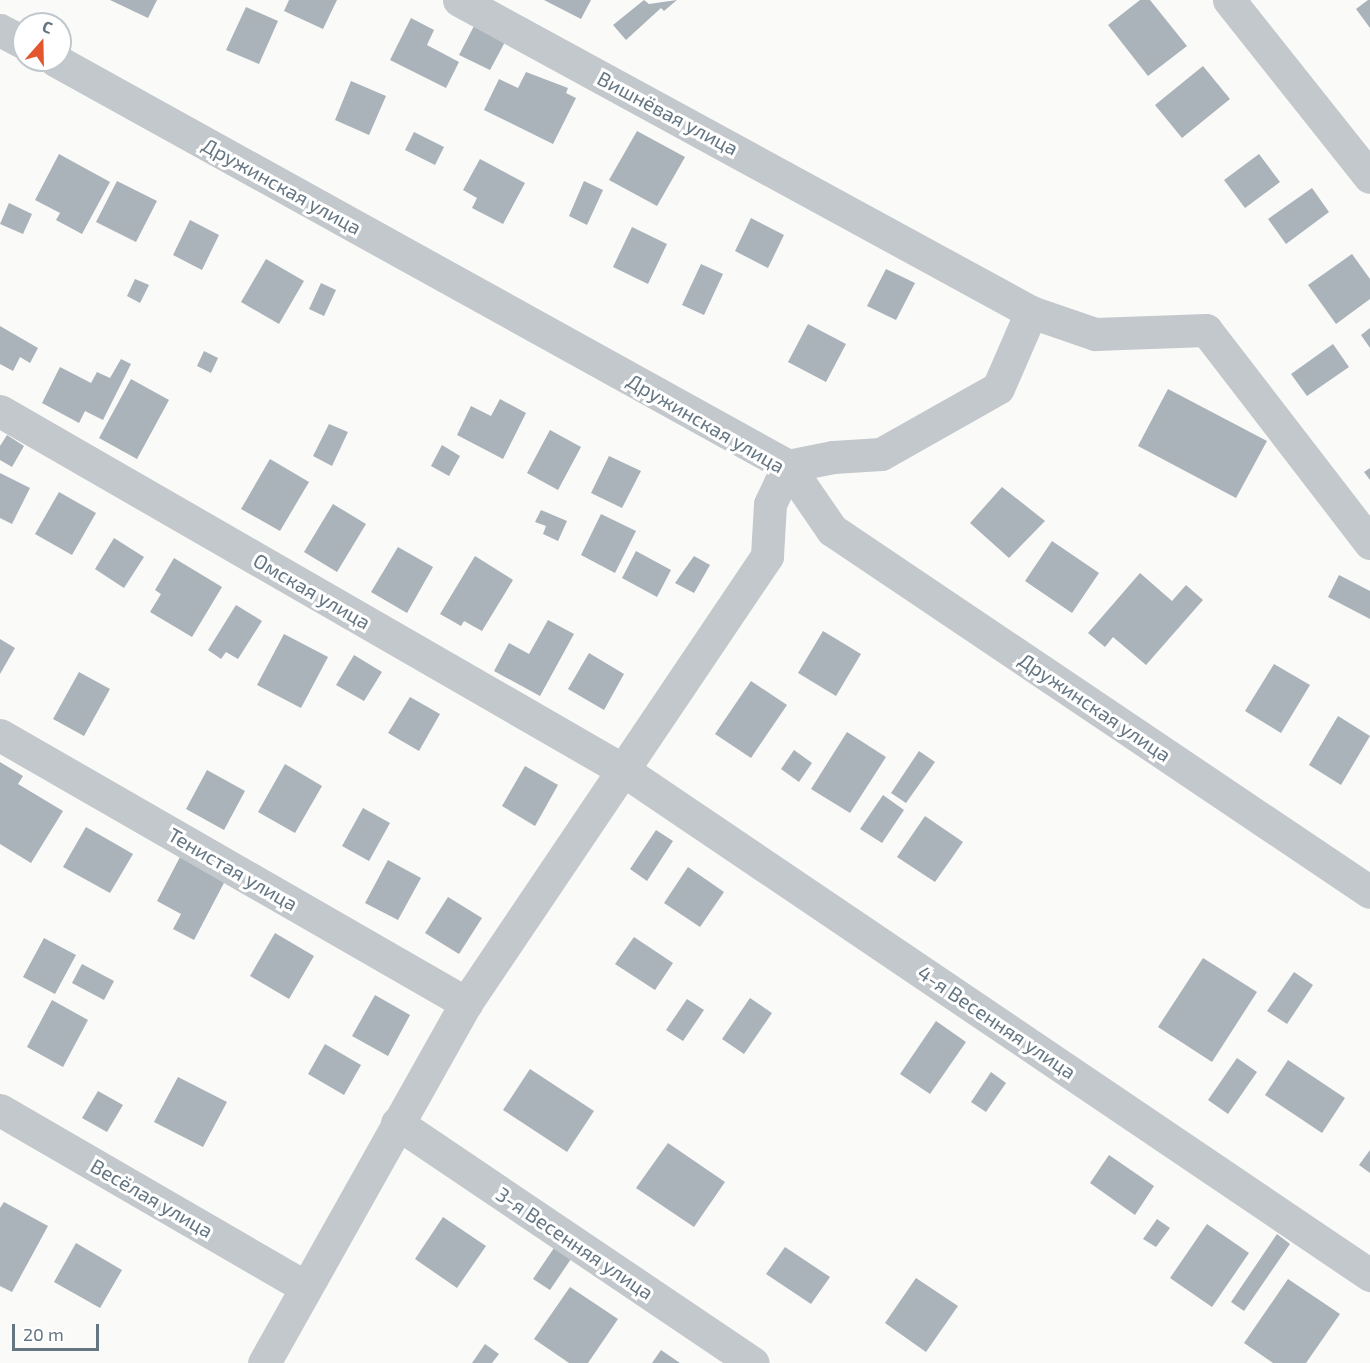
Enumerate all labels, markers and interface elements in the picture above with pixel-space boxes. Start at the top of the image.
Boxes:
north arrow [12,12,72,72]
text: С [40,16,55,37]
street label: Вишнёвая улица [593,66,743,160]
street label: Дружинская улица [198,132,366,240]
street label: Дружинская улица [623,368,789,478]
street label: Омская улица [249,548,375,634]
street label: Дружинская улица [1015,647,1175,767]
street label: Тенистая улица [164,822,302,916]
street label: 4-я Весенняя улица [913,960,1081,1084]
street label: Весёлая улица [87,1153,217,1243]
street label: 3-я Весенняя улица [492,1181,658,1305]
scale bar [15,1312,102,1350]
text: 20 m [23,1323,64,1345]

